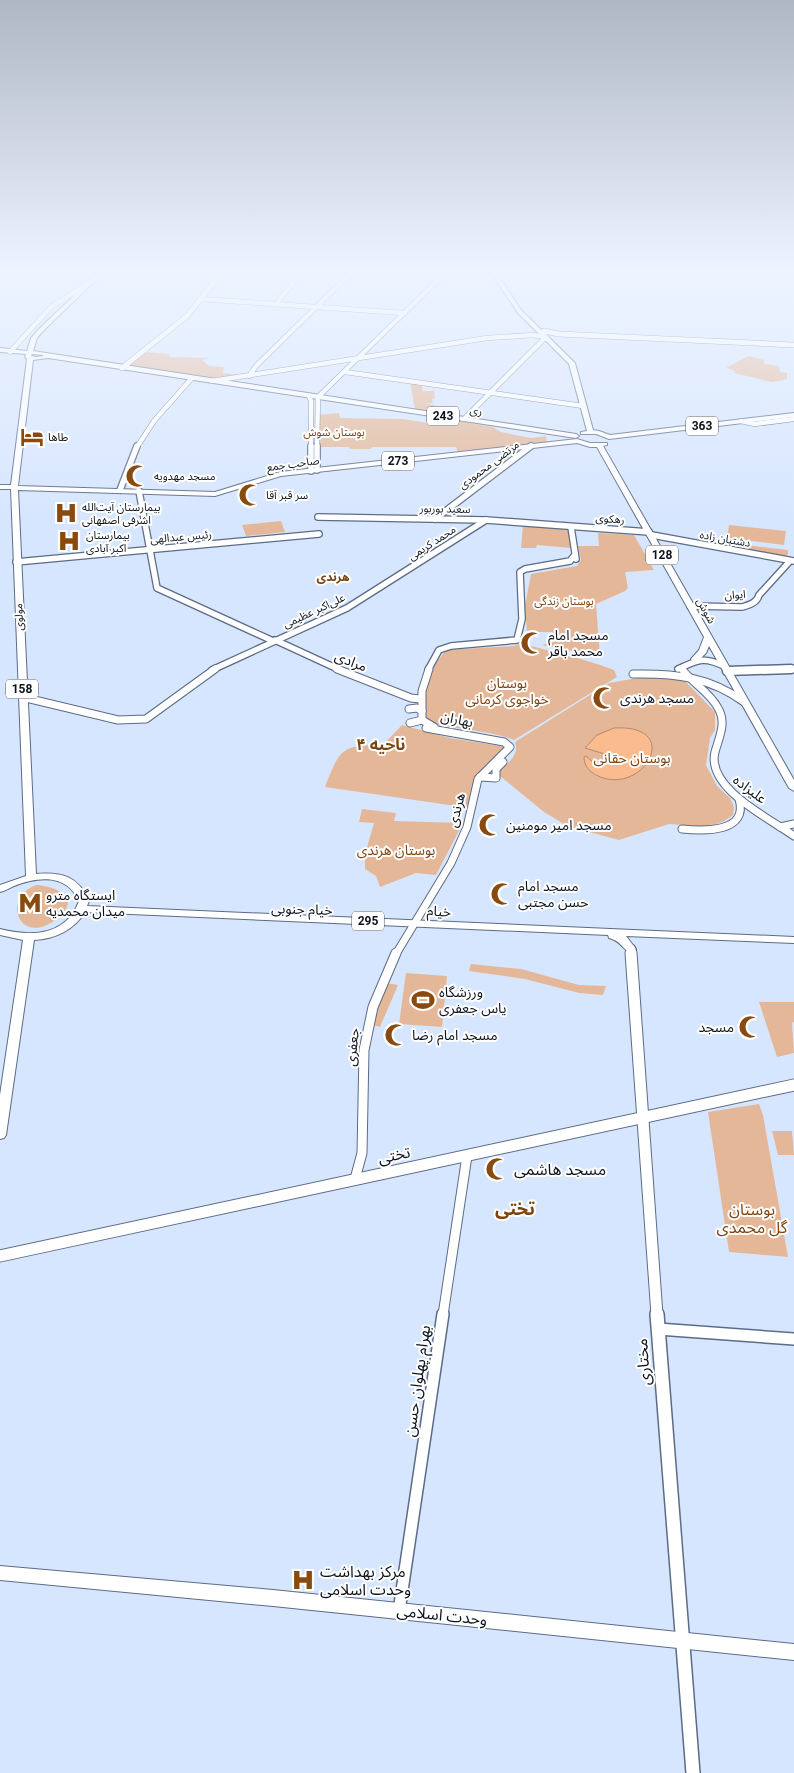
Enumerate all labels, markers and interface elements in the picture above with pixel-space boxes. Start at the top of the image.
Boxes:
street label: ری [469,404,483,418]
road number: 243 [427,406,459,426]
road number: 363 [686,416,718,436]
hotel icon: طاها [19,424,45,450]
park label: بوستان شوش [303,426,365,439]
place label: طاها [48,431,68,444]
street label: مرتضی محمودی [456,438,522,492]
road number: 273 [382,452,414,471]
street label: صاحب جمع [266,454,320,475]
mosque icon: مسجد مهدویه [124,463,150,489]
place label: مسجد مهدویه [154,470,216,483]
mosque icon: سر قبر آقا [237,482,263,508]
place label: سر قبر آقا [266,489,309,502]
hospital icon: بیمارستان آیت‌الله اشرفی اصفهانی [53,500,79,526]
place label: بیمارستان آیت‌الله اشرفی اصفهانی [82,501,161,527]
street label: سعید بوربور [418,502,471,516]
street label: رهکوی [595,512,625,526]
street label: محمد کریمی [406,523,458,563]
hospital icon: بیمارستان اکبر آبادی [56,528,82,554]
street label: رئیس عبدالهی [150,528,212,546]
street label: دشتبان زاده [699,528,751,550]
place label: بیمارستان اکبر آبادی [86,529,130,555]
road number: 128 [646,546,678,564]
district label: هرندی [316,570,350,584]
street label: ایوان [724,588,746,602]
street label: علی‌اکبر عظیمی [281,591,347,631]
park label: بوستان زندگی [534,595,594,608]
street label: شوش [694,596,718,626]
street label: مولوی [12,603,26,631]
place label: مسجد امام محمد باقر [547,627,609,660]
mosque icon: مسجد امام محمد باقر [519,630,545,656]
street label: مرادی [332,647,369,676]
park label: بوستان خواجوی کرمانی [465,675,549,708]
road number: 158 [6,680,38,699]
mosque icon: مسجد هرندی [591,685,617,711]
place label: مسجد هرندی [620,690,694,707]
street label: بهاران [439,708,475,731]
district label: ناحیه ۴ [357,735,405,754]
park label: بوستان حقانی [593,750,671,767]
street label: علیزاده [730,771,770,807]
street label: هرندی [444,791,469,829]
mosque icon: مسجد امیر مومنین [477,812,503,838]
place label: مسجد امیر مومنین [506,817,612,834]
park label: بوستان هرندی [357,842,436,859]
place label: مسجد امام حسن مجتبی [518,878,588,911]
mosque icon: مسجد امام حسن مجتبی [489,881,515,907]
place label: ایستگاه مترو میدان محمدیه [46,887,125,920]
metro station icon: ایستگاه مترو میدان محمدیه [17,890,43,916]
street label: خیام جنوبی [271,900,333,921]
street label: خیام [426,902,452,923]
road number: 295 [352,911,384,930]
place label: ورزشگاه یاس جعفری [439,984,506,1017]
sports icon: ورزشگاه یاس جعفری [410,987,436,1013]
mosque icon: مسجد [737,1014,763,1040]
place label: مسجد [698,1019,734,1035]
mosque icon: مسجد امام رضا [383,1022,409,1048]
street label: جعفری [342,1027,363,1067]
place label: مسجد امام رضا [412,1027,498,1046]
street label: تختی [376,1142,412,1168]
mosque icon: مسجد هاشمی [484,1156,510,1182]
place label: مسجد هاشمی [514,1160,606,1179]
district label: تختی [495,1198,536,1219]
park label: بوستان گل محمدی [717,1200,788,1237]
street label: بهرام پهلوان حسن [400,1324,437,1438]
street label: مختاری [632,1338,654,1386]
place label: مرکز بهداشت وحدت اسلامی [320,1562,411,1599]
hospital icon: مرکز بهداشت وحدت اسلامی [290,1567,316,1593]
street label: وحدت اسلامی [396,1601,488,1629]

